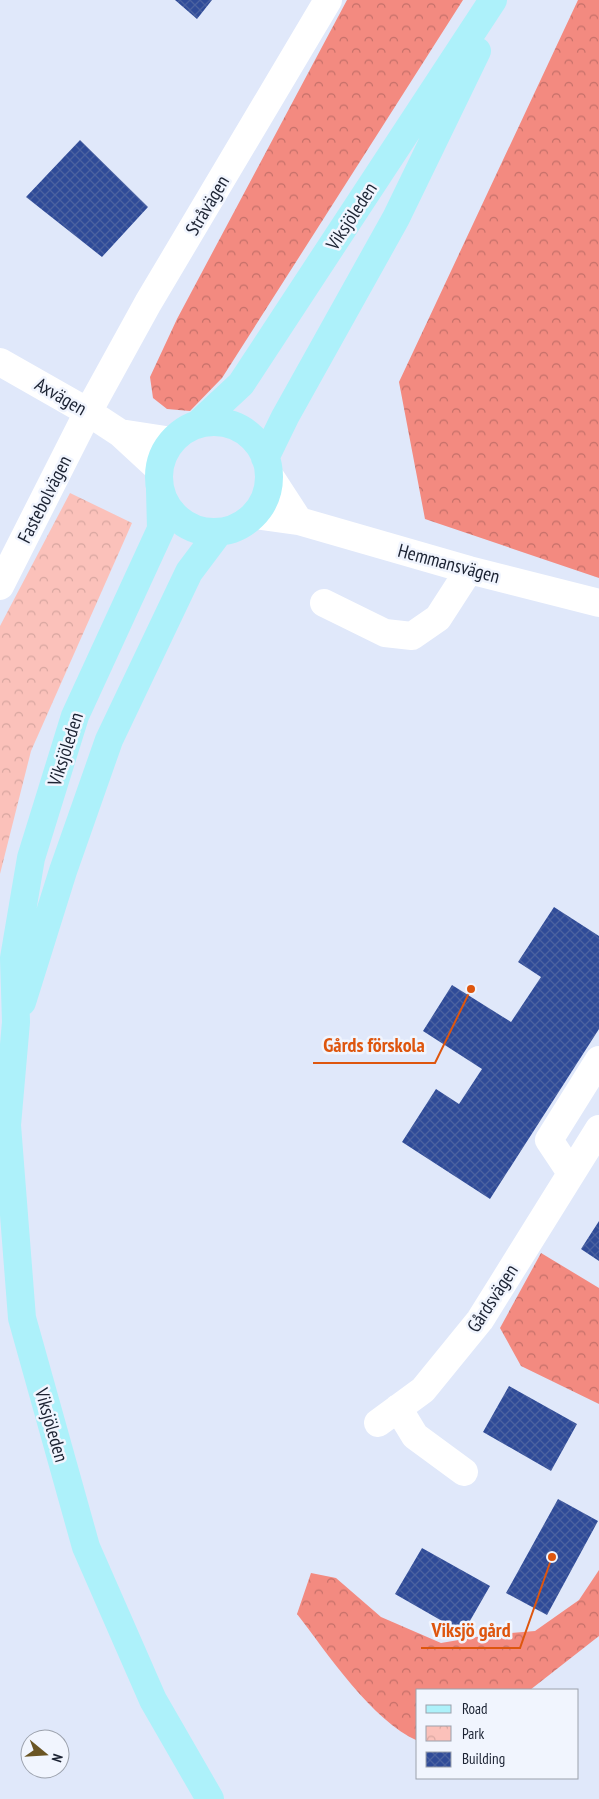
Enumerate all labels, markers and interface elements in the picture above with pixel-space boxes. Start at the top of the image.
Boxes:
street label: Stråvägen [180,171,234,239]
street label: Viksjöleden [320,178,382,255]
street label: Axvägen [31,372,91,420]
street label: Fastebolvägen [12,451,76,547]
street label: Hemmansvägen [395,538,503,588]
street label: Viksjöleden [42,709,88,790]
callout: Gårds förskola [313,1028,435,1063]
text: Gårds förskola [323,1032,425,1058]
street label: Gårdsvägen [461,1260,523,1336]
street label: Viksjöleden [30,1384,74,1465]
callout: Viksjö gård [421,1613,520,1648]
text: Viksjö gård [430,1617,511,1643]
legend [416,1689,579,1779]
text: Road [462,1699,488,1718]
text: Park [462,1724,484,1743]
north arrow [20,1729,70,1779]
text: Building [462,1749,505,1768]
text: N [48,1752,67,1764]

